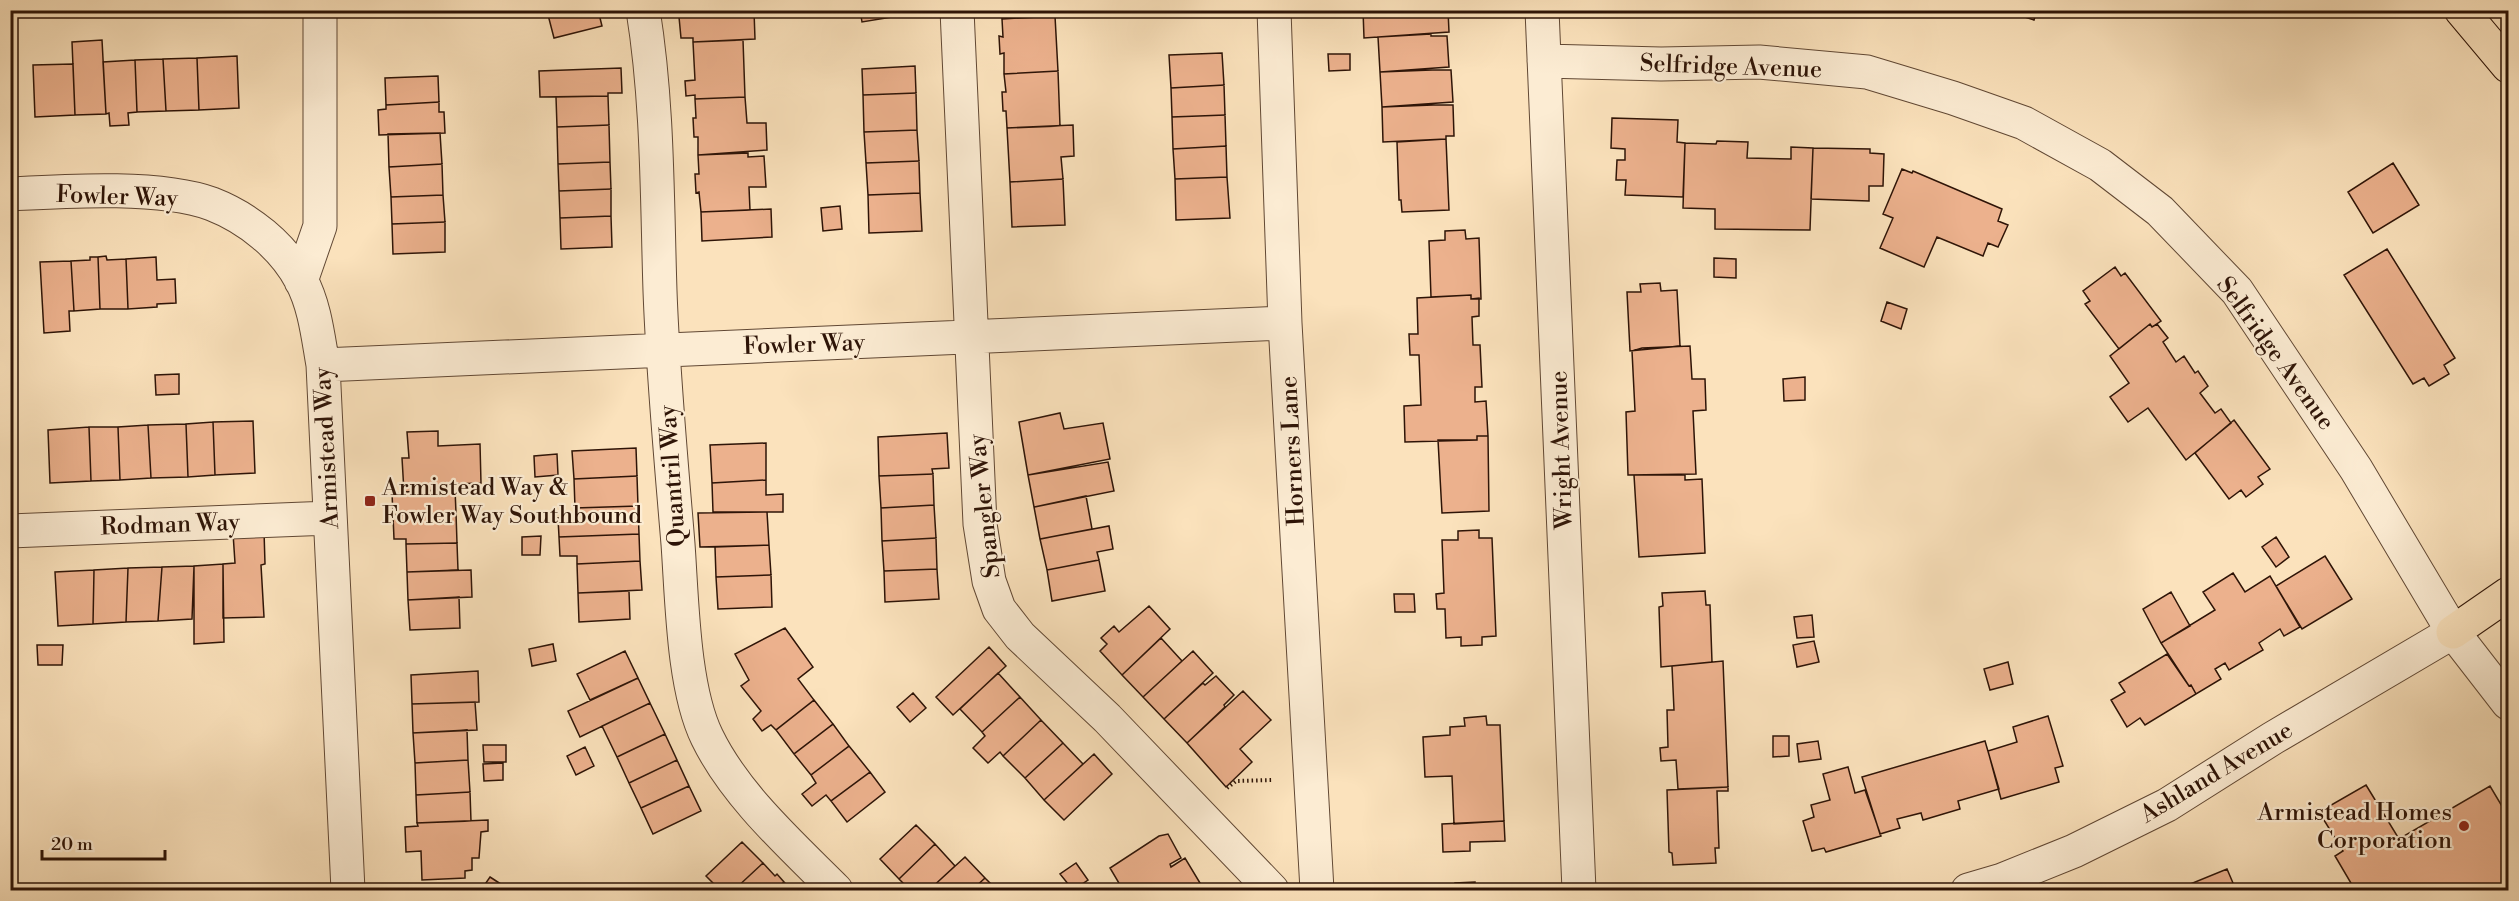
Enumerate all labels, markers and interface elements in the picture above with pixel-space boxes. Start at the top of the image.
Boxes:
street label: Selfridge Avenue [1639,49,1823,85]
street label: Fowler Way [55,180,179,214]
street label: Selfridge Avenue [2209,271,2341,436]
street label: Fowler Way [743,328,866,362]
street label: Armistead Way [308,366,346,531]
street label: Wright Avenue [1544,370,1580,531]
street label: Horners Lane [1274,375,1312,527]
street label: Quantril Way [653,404,693,548]
street label: Spangler Way [962,432,1007,580]
place label: Armistead Way & Fowler Way Southbound [381,473,642,531]
marker: Armistead Way & Fowler Way Southbound [363,494,377,508]
street label: Rodman Way [100,508,241,542]
street label: Ashland Avenue [2134,716,2298,831]
place label: Armistead Homes Corporation [2257,798,2452,856]
marker: Armistead Homes Corporation [2457,819,2471,833]
scale bar [42,823,165,861]
text: 20 m [51,833,93,856]

